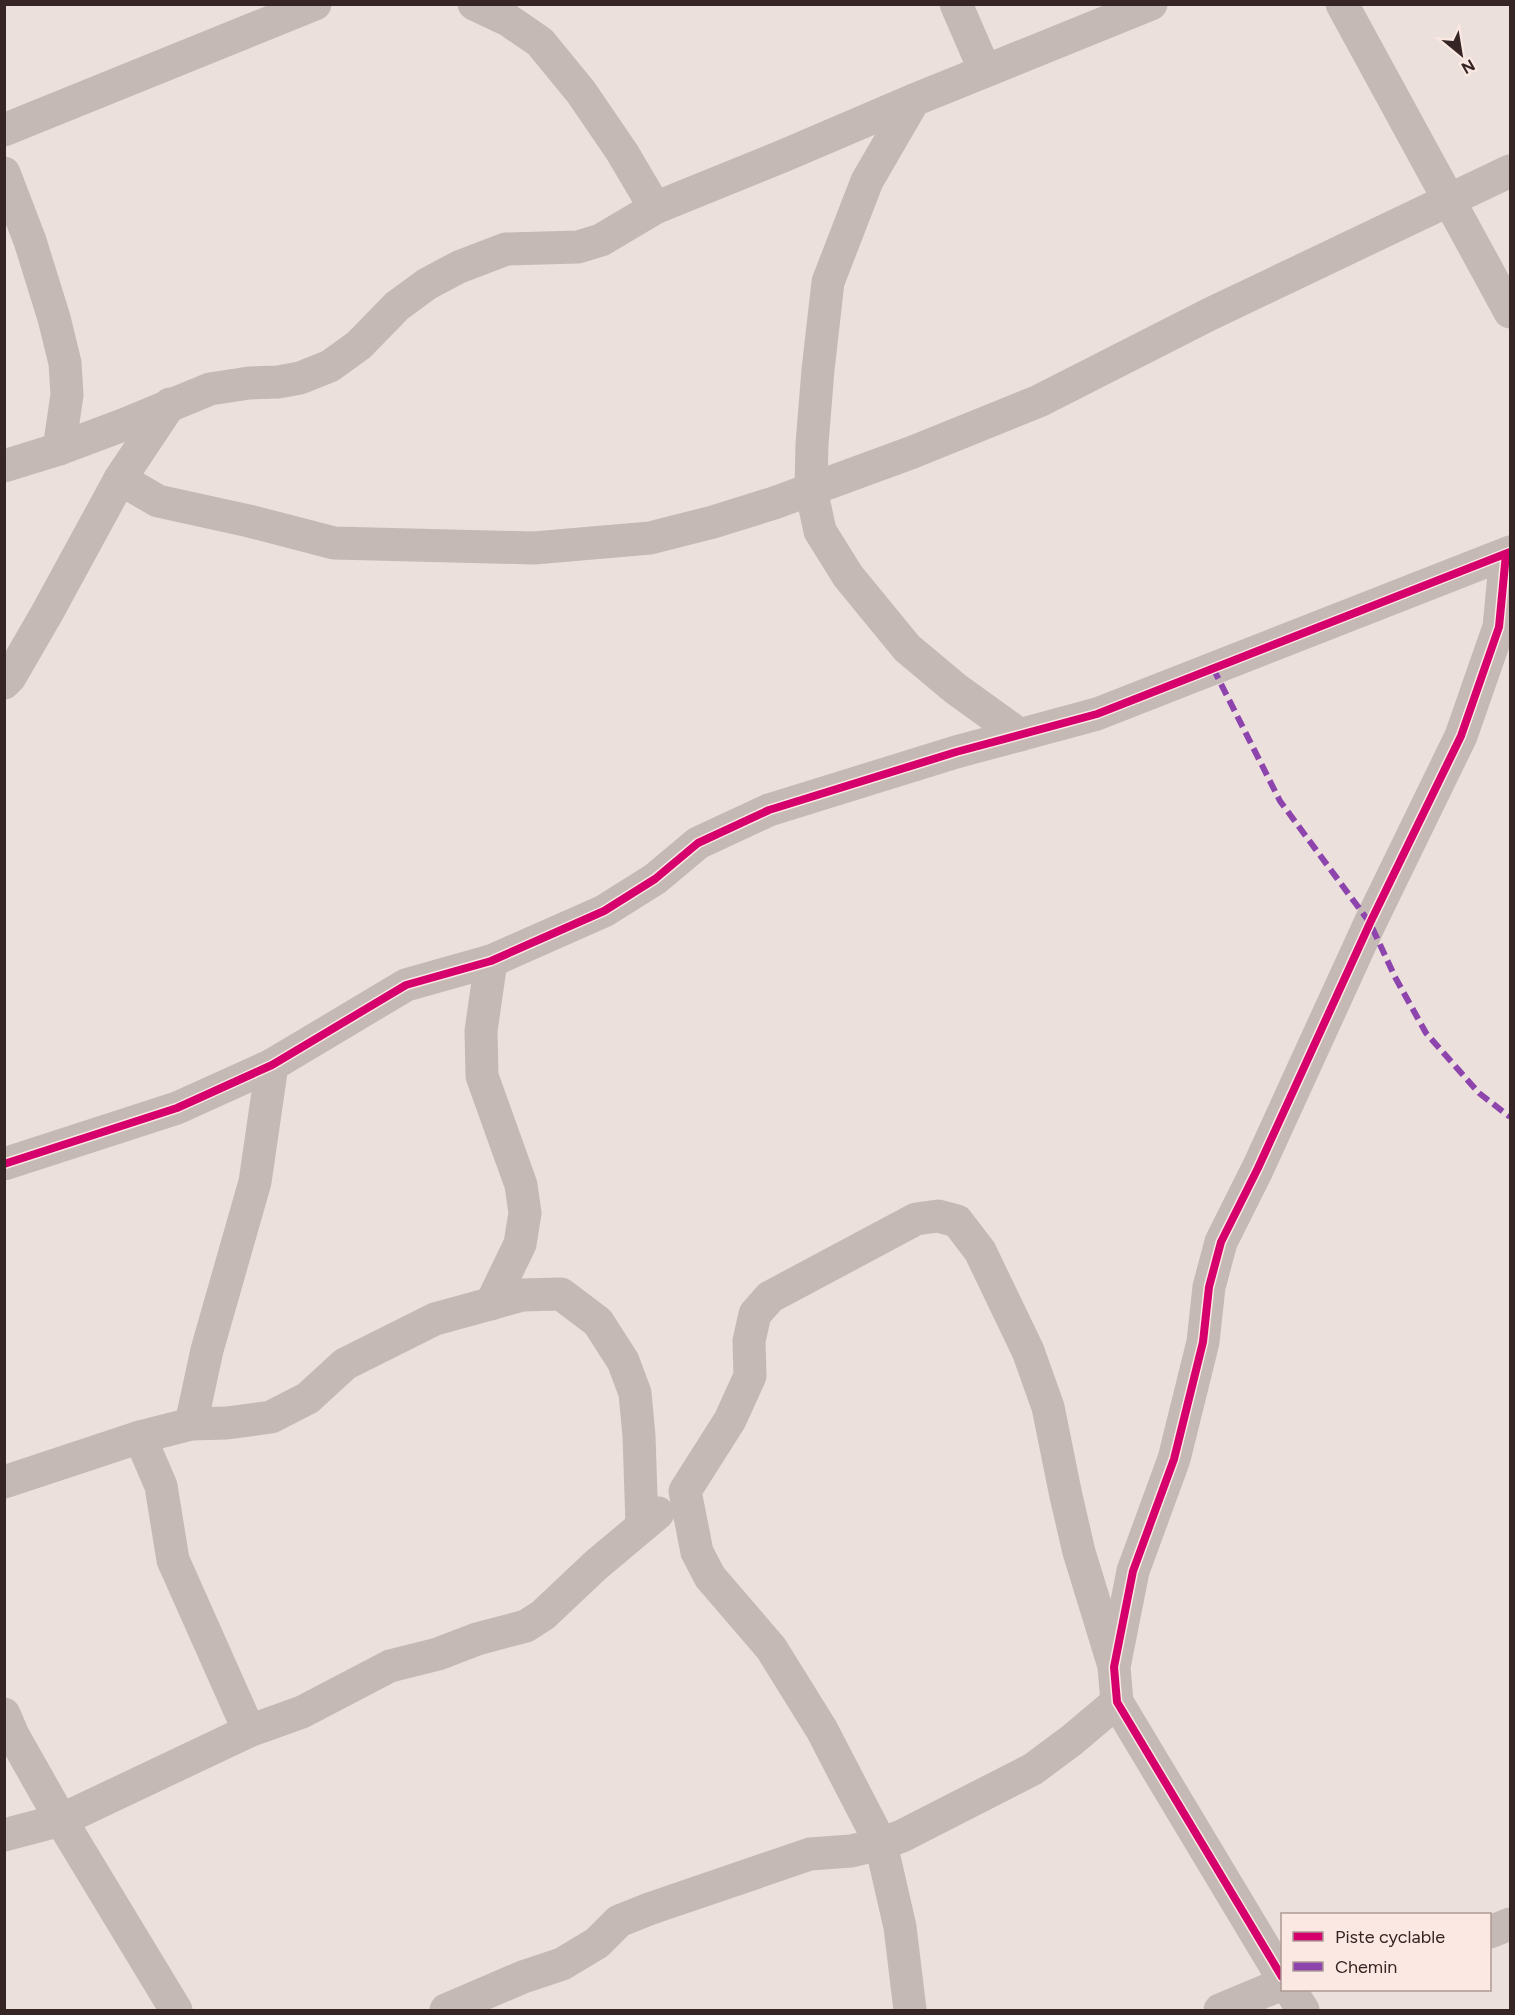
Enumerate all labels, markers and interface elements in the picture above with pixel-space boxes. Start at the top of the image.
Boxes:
north arrow [1431,24,1491,84]
text: N [1458,55,1478,78]
legend [1281,1913,1491,1991]
text: Piste cyclable [1335,1926,1445,1948]
text: Chemin [1335,1956,1397,1978]

